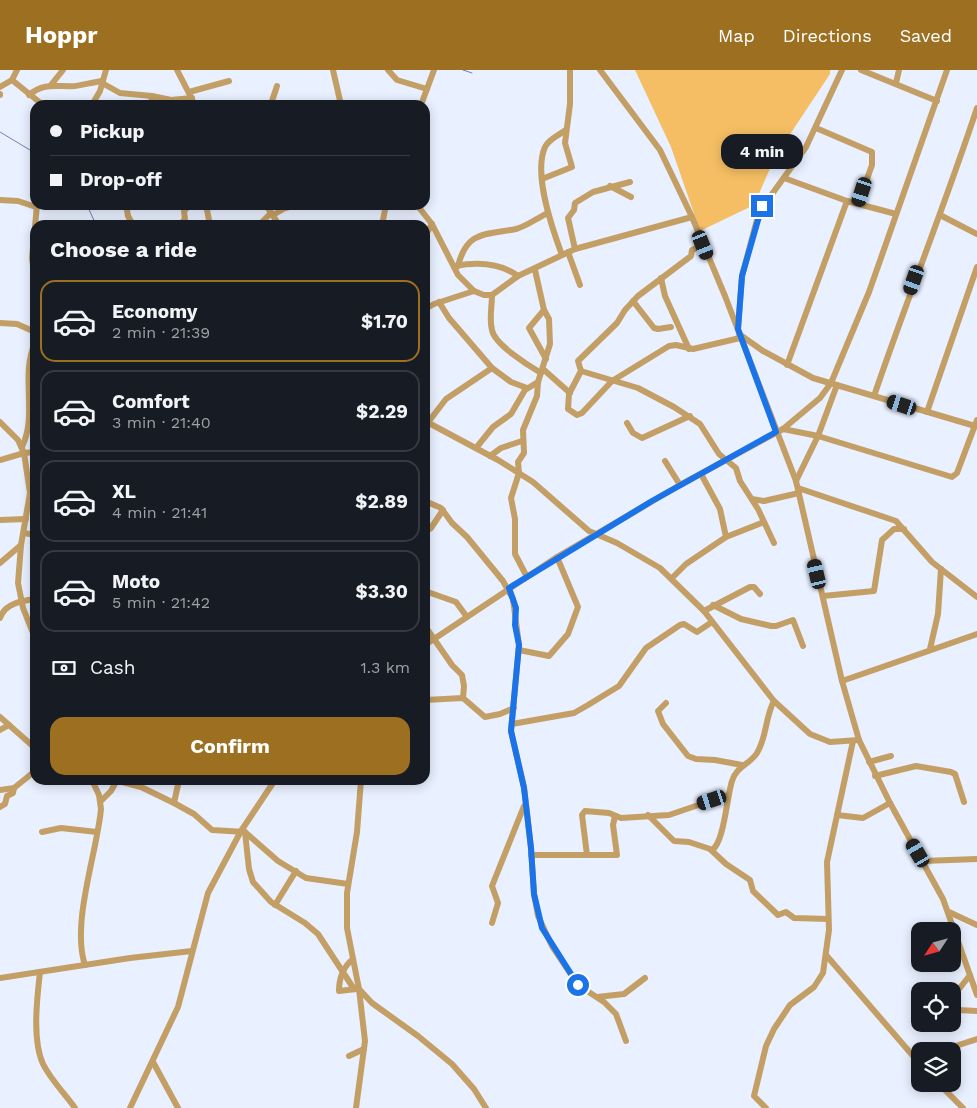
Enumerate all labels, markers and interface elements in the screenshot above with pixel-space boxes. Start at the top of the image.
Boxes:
text: Hoppr [25,21,98,49]
text: Map [718,25,755,46]
text: Directions [783,25,872,46]
text: Saved [900,25,952,46]
text: Pickup [80,120,144,143]
callout: 4 min [721,134,803,168]
text: 4 min [740,142,784,161]
text: Drop-off [80,168,162,191]
car [850,175,873,209]
route end [751,195,773,217]
car [690,228,715,262]
text: Choose a ride [50,237,197,262]
car [902,263,925,297]
icon: car [52,299,97,344]
text: Economy [112,300,197,323]
text: $1.70 [361,310,408,333]
text: 2 min · 21:39 [112,323,210,342]
icon: car [52,389,97,434]
text: Comfort [112,390,190,413]
car [885,393,918,417]
text: $2.29 [356,400,408,423]
text: 3 min · 21:40 [112,413,211,432]
icon: car [52,479,97,524]
text: XL [112,480,136,503]
text: $2.89 [355,490,408,513]
text: 4 min · 21:41 [112,503,207,522]
car [806,558,827,590]
icon: car [52,569,97,614]
text: Moto [112,570,160,593]
text: $3.30 [356,580,408,603]
text: 5 min · 21:42 [112,593,210,612]
icon: cash [50,654,78,682]
text: Cash [90,656,136,679]
text: 1.3 km [360,658,410,677]
button: Confirm [50,717,410,775]
car [695,788,728,812]
car [904,836,931,870]
north arrow [911,922,961,972]
map controls [911,922,961,1092]
route start [567,974,589,996]
button: locate [911,982,961,1032]
button: layers [911,1042,961,1092]

